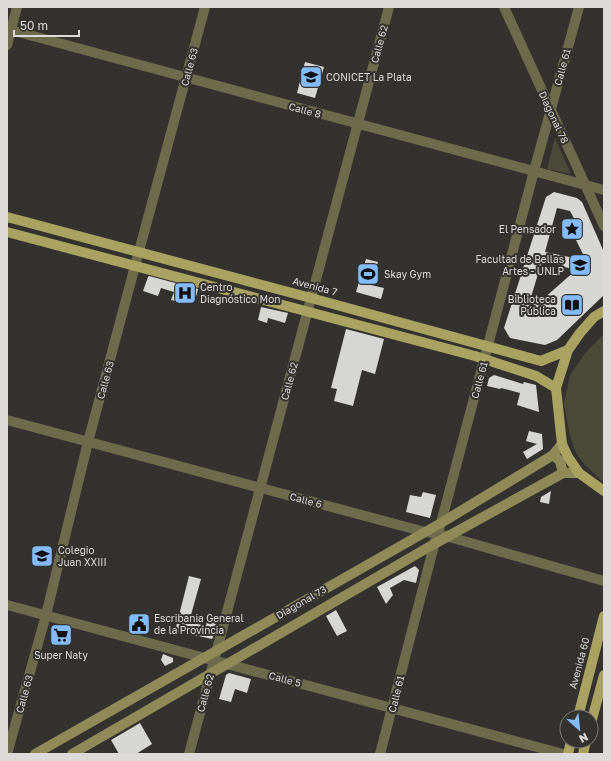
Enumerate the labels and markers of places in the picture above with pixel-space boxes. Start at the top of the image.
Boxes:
school or university icon: CONICET La Plata [298,64,324,90]
place label: CONICET La Plata [326,71,412,83]
place icon: El Pensador [559,216,585,242]
place label: El Pensador [499,223,556,235]
school or university icon: Facultad de Bellas Artes - UNLP [567,252,593,278]
place label: Facultad de Bellas Artes - UNLP [476,253,564,277]
sports icon: Skay Gym [355,261,381,287]
place label: Skay Gym [384,268,431,280]
hospital icon: Centro Diagnóstico Mon [172,280,198,306]
place label: Centro Diagnóstico Mon [200,281,280,305]
library icon: Biblioteca Pública [559,292,585,318]
place label: Biblioteca Pública [508,293,556,317]
school or university icon: Colegio Juan XXIII [29,543,55,569]
place label: Colegio Juan XXIII [58,544,107,568]
public building icon: Escribania General de la Provincia [126,611,152,637]
place label: Escribania General de la Provincia [154,612,244,636]
supermarket icon: Super Naty [48,622,74,648]
place label: Super Naty [34,649,88,661]

